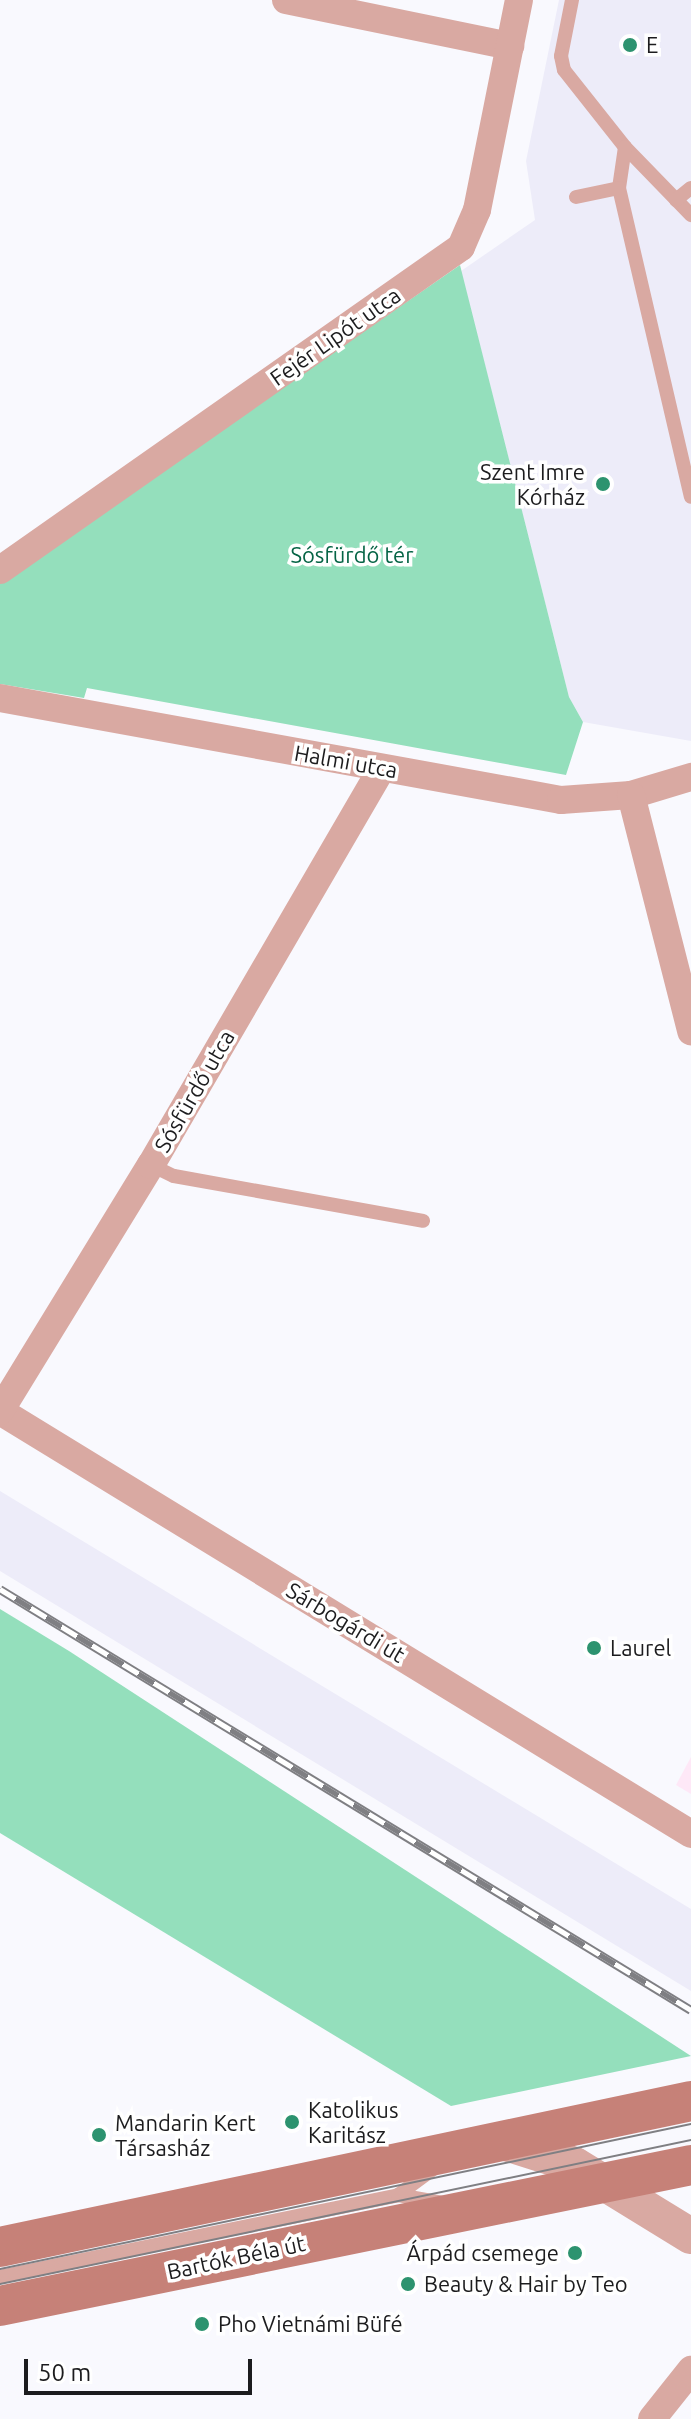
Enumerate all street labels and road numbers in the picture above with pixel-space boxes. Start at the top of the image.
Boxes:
street label: Fejér Lipót utca [265,281,405,391]
street label: Halmi utca [292,739,400,783]
street label: Sósfürdő utca [148,1025,240,1157]
street label: Sárbogárdi út [282,1576,410,1668]
street label: Bartók Béla út [164,2229,308,2285]

